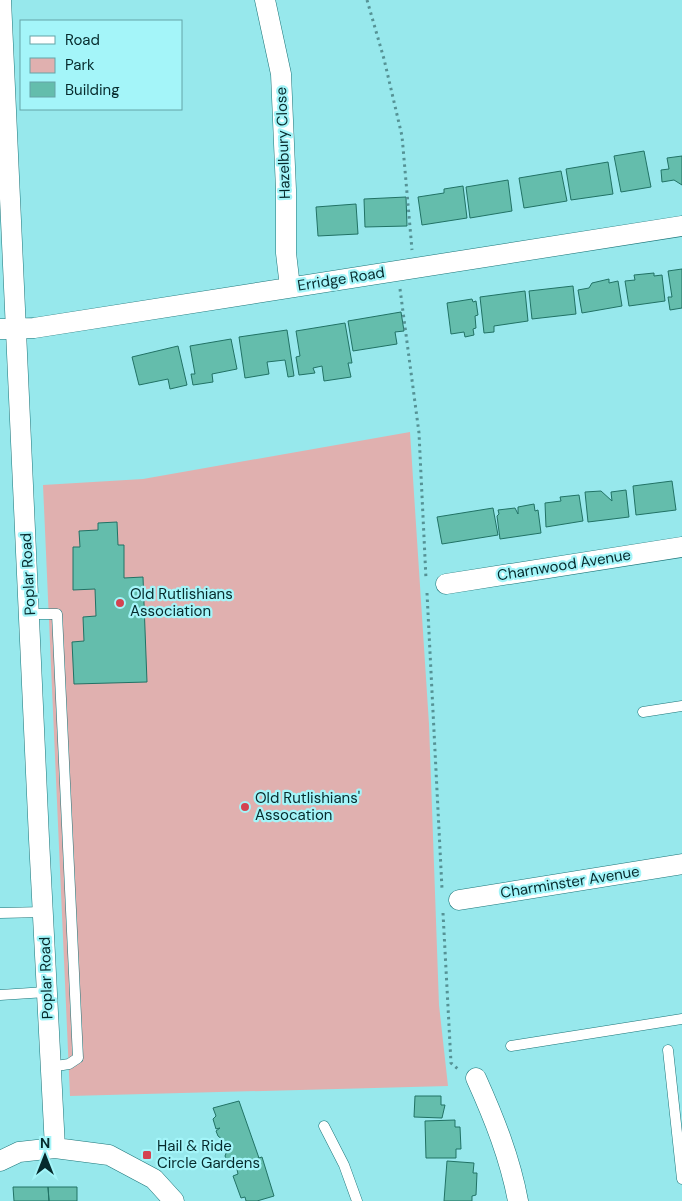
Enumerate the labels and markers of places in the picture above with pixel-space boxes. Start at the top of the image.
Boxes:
place label: Old Rutlishians Association [130,584,233,621]
marker: Old Rutlishians Association [114,597,126,609]
place label: Old Rutlishians' Assocation [255,788,360,825]
marker: Old Rutlishians' Assocation [239,801,251,813]
place label: Hail & Ride Circle Gardens [157,1136,260,1173]
marker: Hail & Ride Circle Gardens [141,1149,153,1161]

